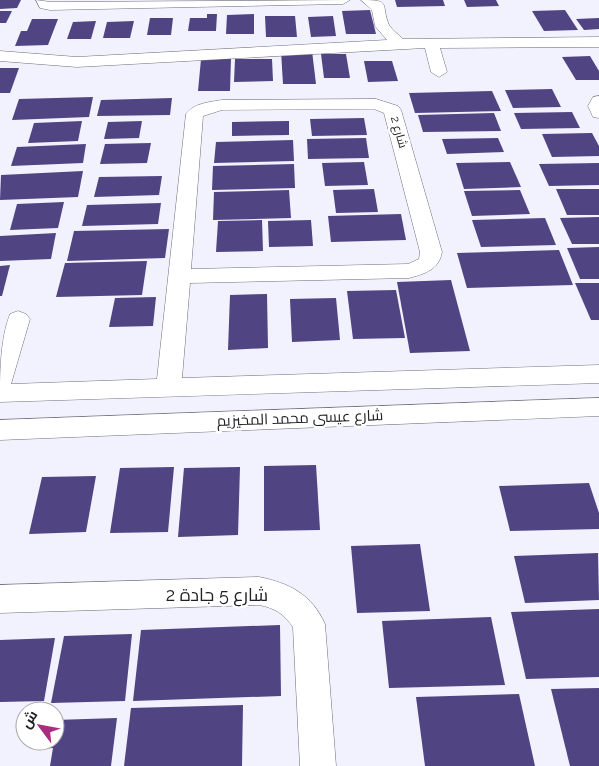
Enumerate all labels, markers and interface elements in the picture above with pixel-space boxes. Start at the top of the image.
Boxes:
street label: شارع 2 [387,114,410,150]
street label: شارع عيسى محمد المخيزيم [216,406,384,432]
street label: شارع 5 جادة 2 [166,584,268,607]
north arrow [15,701,65,751]
text: ش [17,707,41,731]

